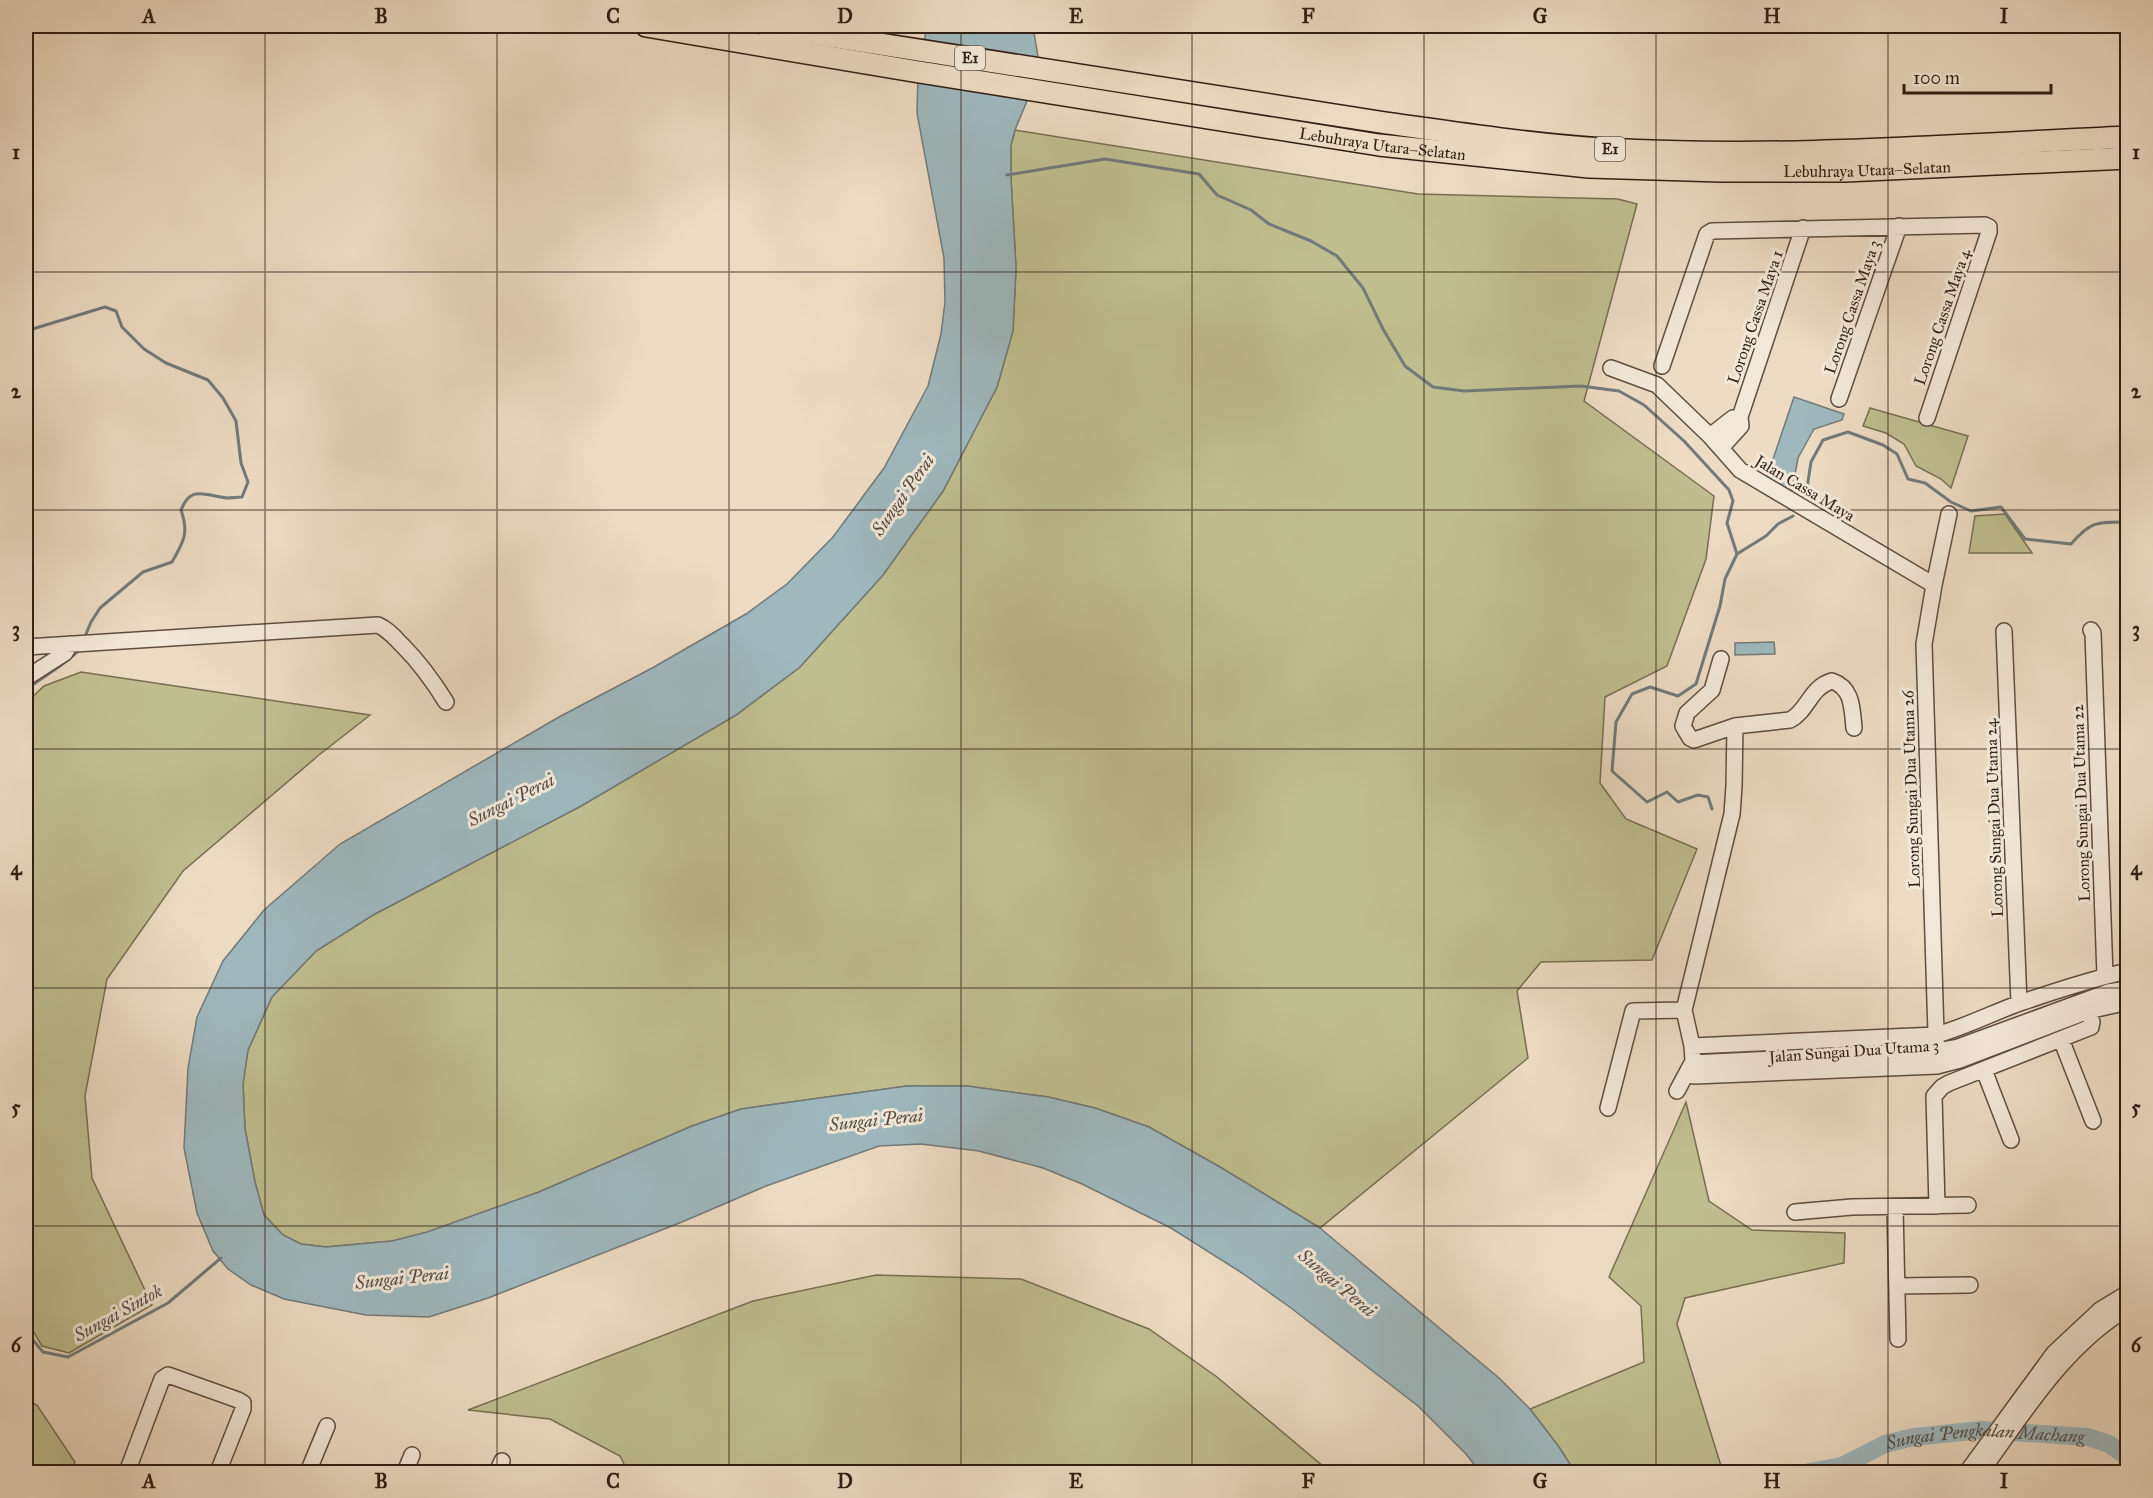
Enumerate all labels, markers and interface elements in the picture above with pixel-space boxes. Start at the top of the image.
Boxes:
text: A [140,4,156,28]
text: B [374,4,388,28]
text: C [606,4,620,28]
text: D [837,4,853,28]
text: E [1069,4,1084,28]
text: F [1301,4,1315,28]
text: G [1533,4,1548,28]
text: H [1763,4,1781,28]
text: I [2000,4,2009,28]
road number: E1 [955,46,985,70]
scale bar [1904,57,2051,95]
text: 100 m [1913,67,1960,89]
street label: Lebuhraya Utara–Selatan [1298,123,1467,164]
road number: E1 [1595,137,1625,161]
text: 1 [12,140,20,164]
text: 1 [2132,140,2140,164]
street label: Lebuhraya Utara–Selatan [1783,157,1952,181]
street label: Lorong Cassa Maya 3 [1820,238,1885,377]
street label: Lorong Cassa Maya 4 [1910,245,1976,388]
street label: Lorong Cassa Maya 1 [1723,248,1788,387]
text: 2 [11,379,22,403]
text: 2 [2131,379,2142,403]
water label: Sungai Perai [866,450,939,541]
street label: Jalan Cassa Maya [1750,450,1858,526]
text: 3 [12,617,20,642]
text: 3 [2132,617,2140,642]
street label: Lorong Sungai Dua Utama 26 [1898,689,1925,888]
street label: Lorong Sungai Dua Utama 22 [2068,704,2095,902]
street label: Lorong Sungai Dua Utama 24 [1981,717,2008,918]
water label: Sungai Perai [463,769,558,832]
text: 4 [10,856,22,881]
text: 4 [2130,856,2142,881]
street label: Jalan Sungai Dua Utama 3 [1766,1036,1940,1068]
text: 5 [11,1095,21,1119]
text: 5 [2131,1095,2141,1119]
water label: Sungai Perai [827,1104,924,1136]
water label: Sungai Perai [1293,1244,1380,1322]
water label: Sungai Perai [353,1262,450,1294]
water label: Sungai Sintok [69,1280,166,1347]
text: 6 [11,1333,23,1357]
text: 6 [2131,1333,2143,1357]
water label: Sungai Pengkalan Machang [1883,1419,2086,1455]
text: A [140,1469,156,1493]
text: B [374,1469,388,1493]
text: C [606,1469,620,1493]
text: D [837,1469,853,1493]
text: E [1069,1469,1084,1493]
text: F [1301,1469,1315,1493]
text: G [1533,1469,1548,1493]
text: H [1763,1469,1781,1493]
text: I [2000,1469,2009,1493]

